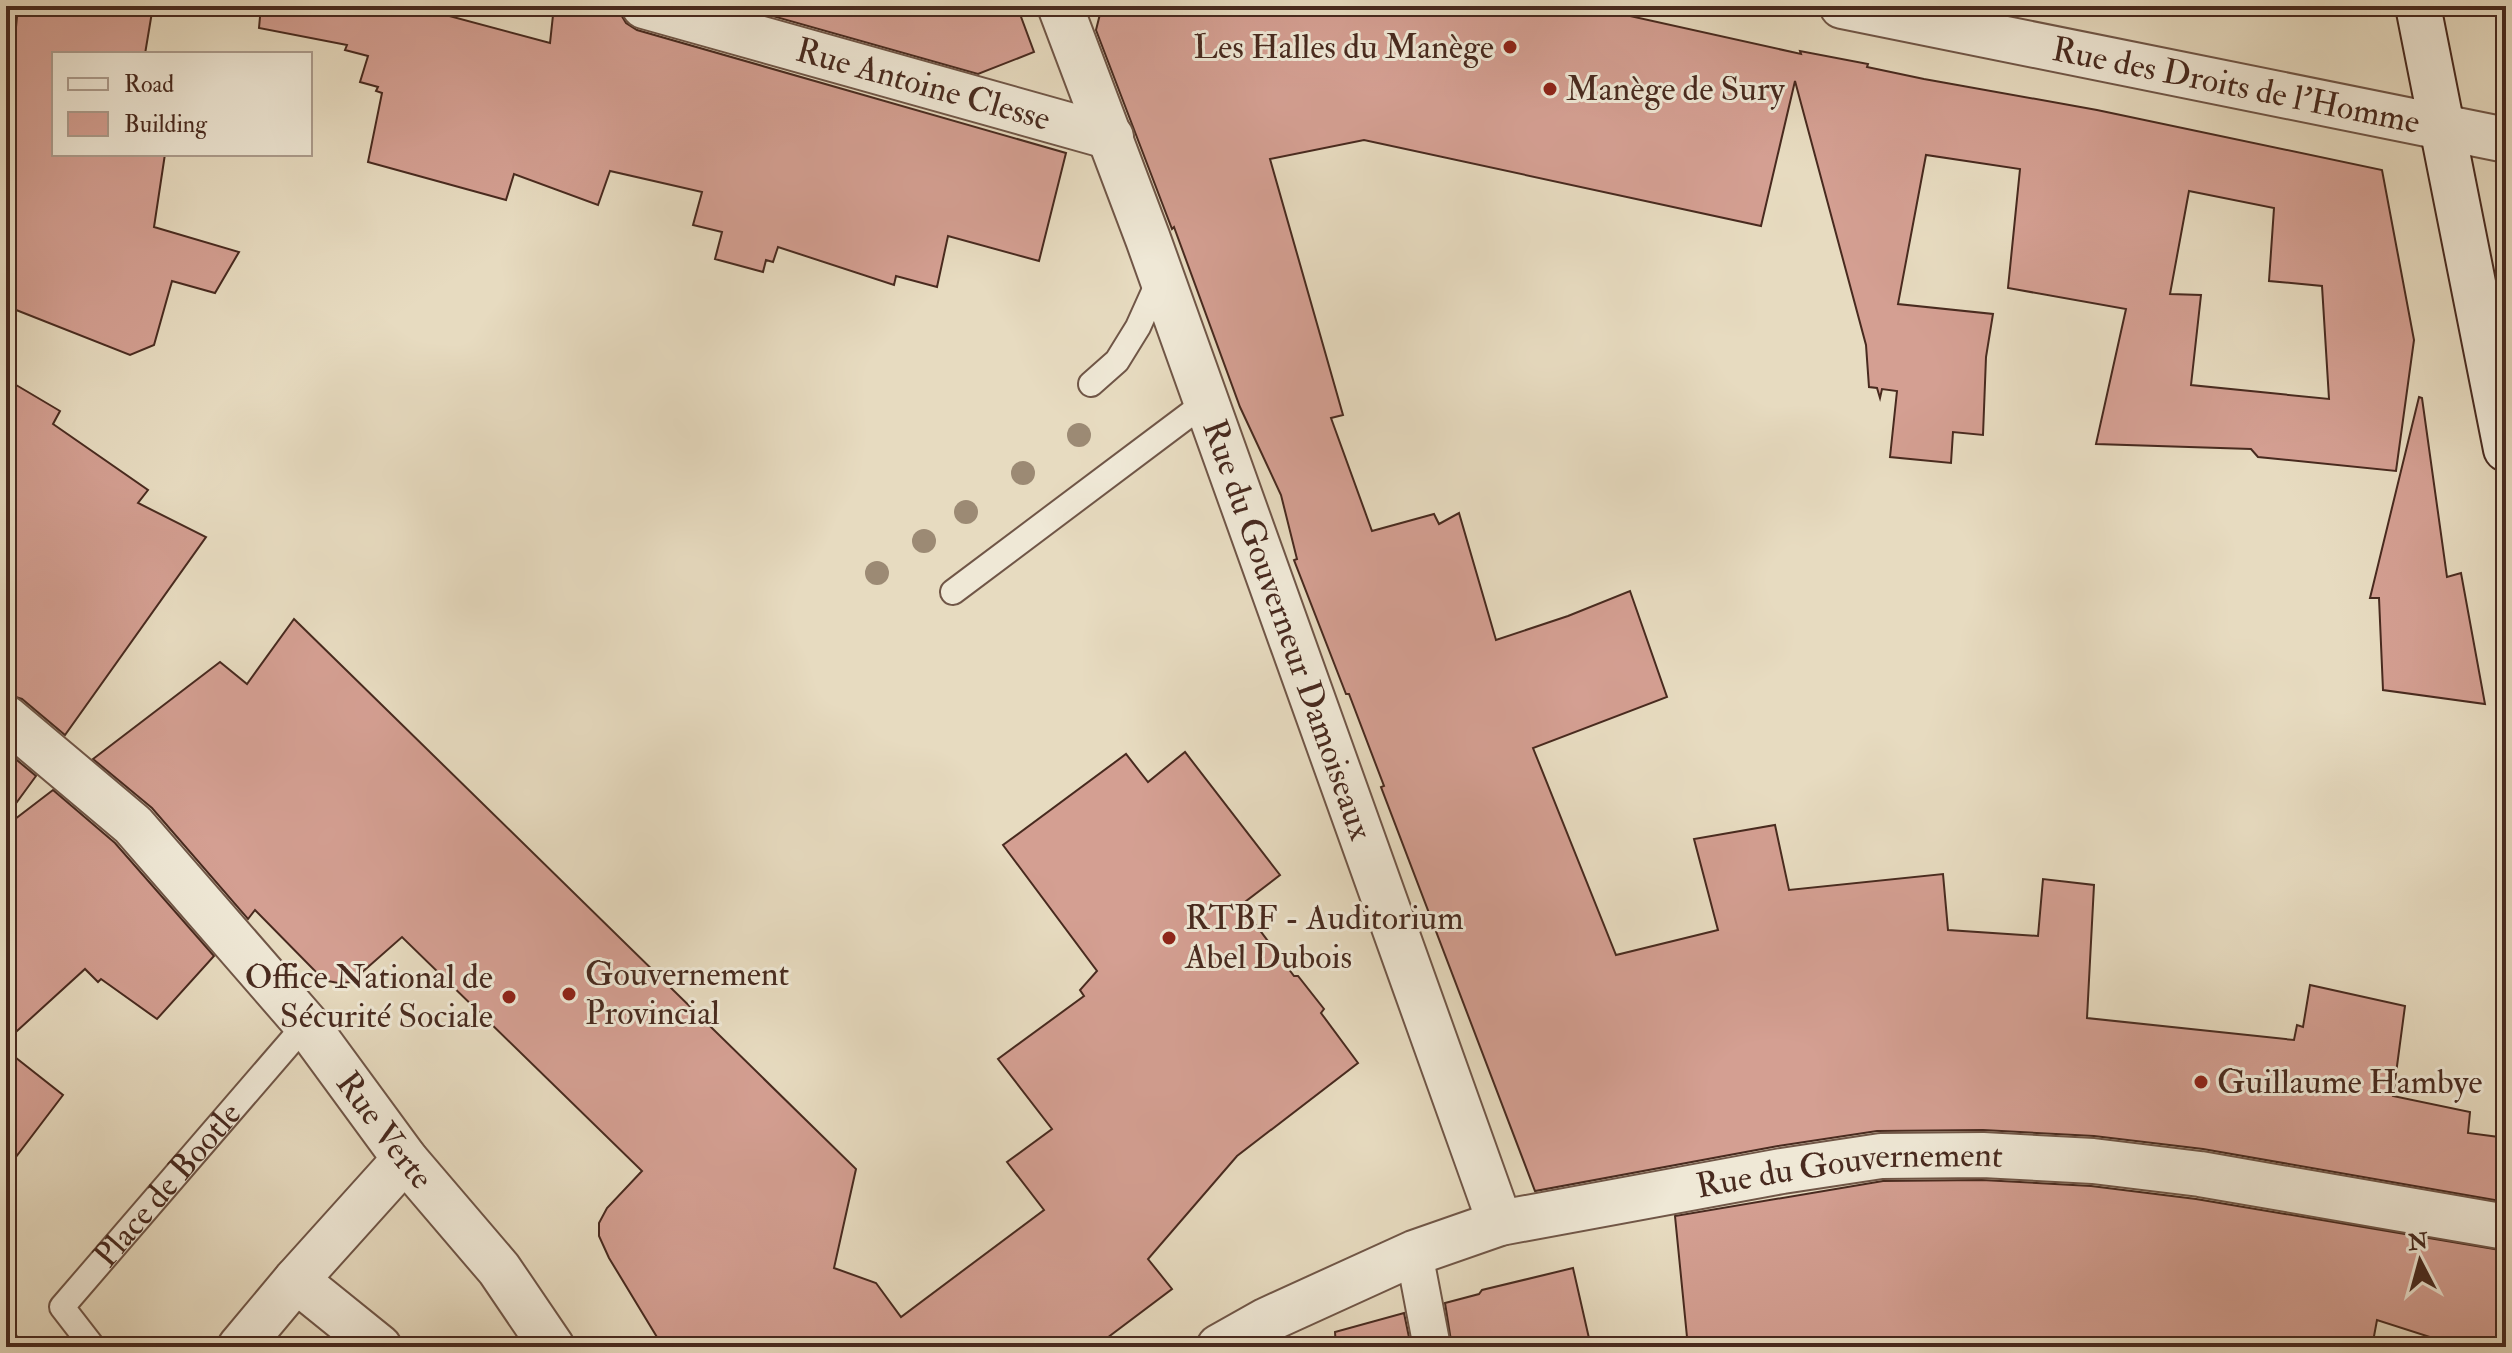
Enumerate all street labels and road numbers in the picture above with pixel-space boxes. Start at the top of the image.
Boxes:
street label: Rue des Droits de l'Homme [2048,27,2424,144]
street label: Rue Antoine Clesse [791,28,1055,140]
street label: Rue du Gouverneur Damoiseaux [1193,414,1383,846]
street label: Rue Verte [327,1063,443,1198]
street label: Place de Bootle [84,1093,250,1276]
street label: Rue du Gouvernement [1693,1133,2004,1208]

